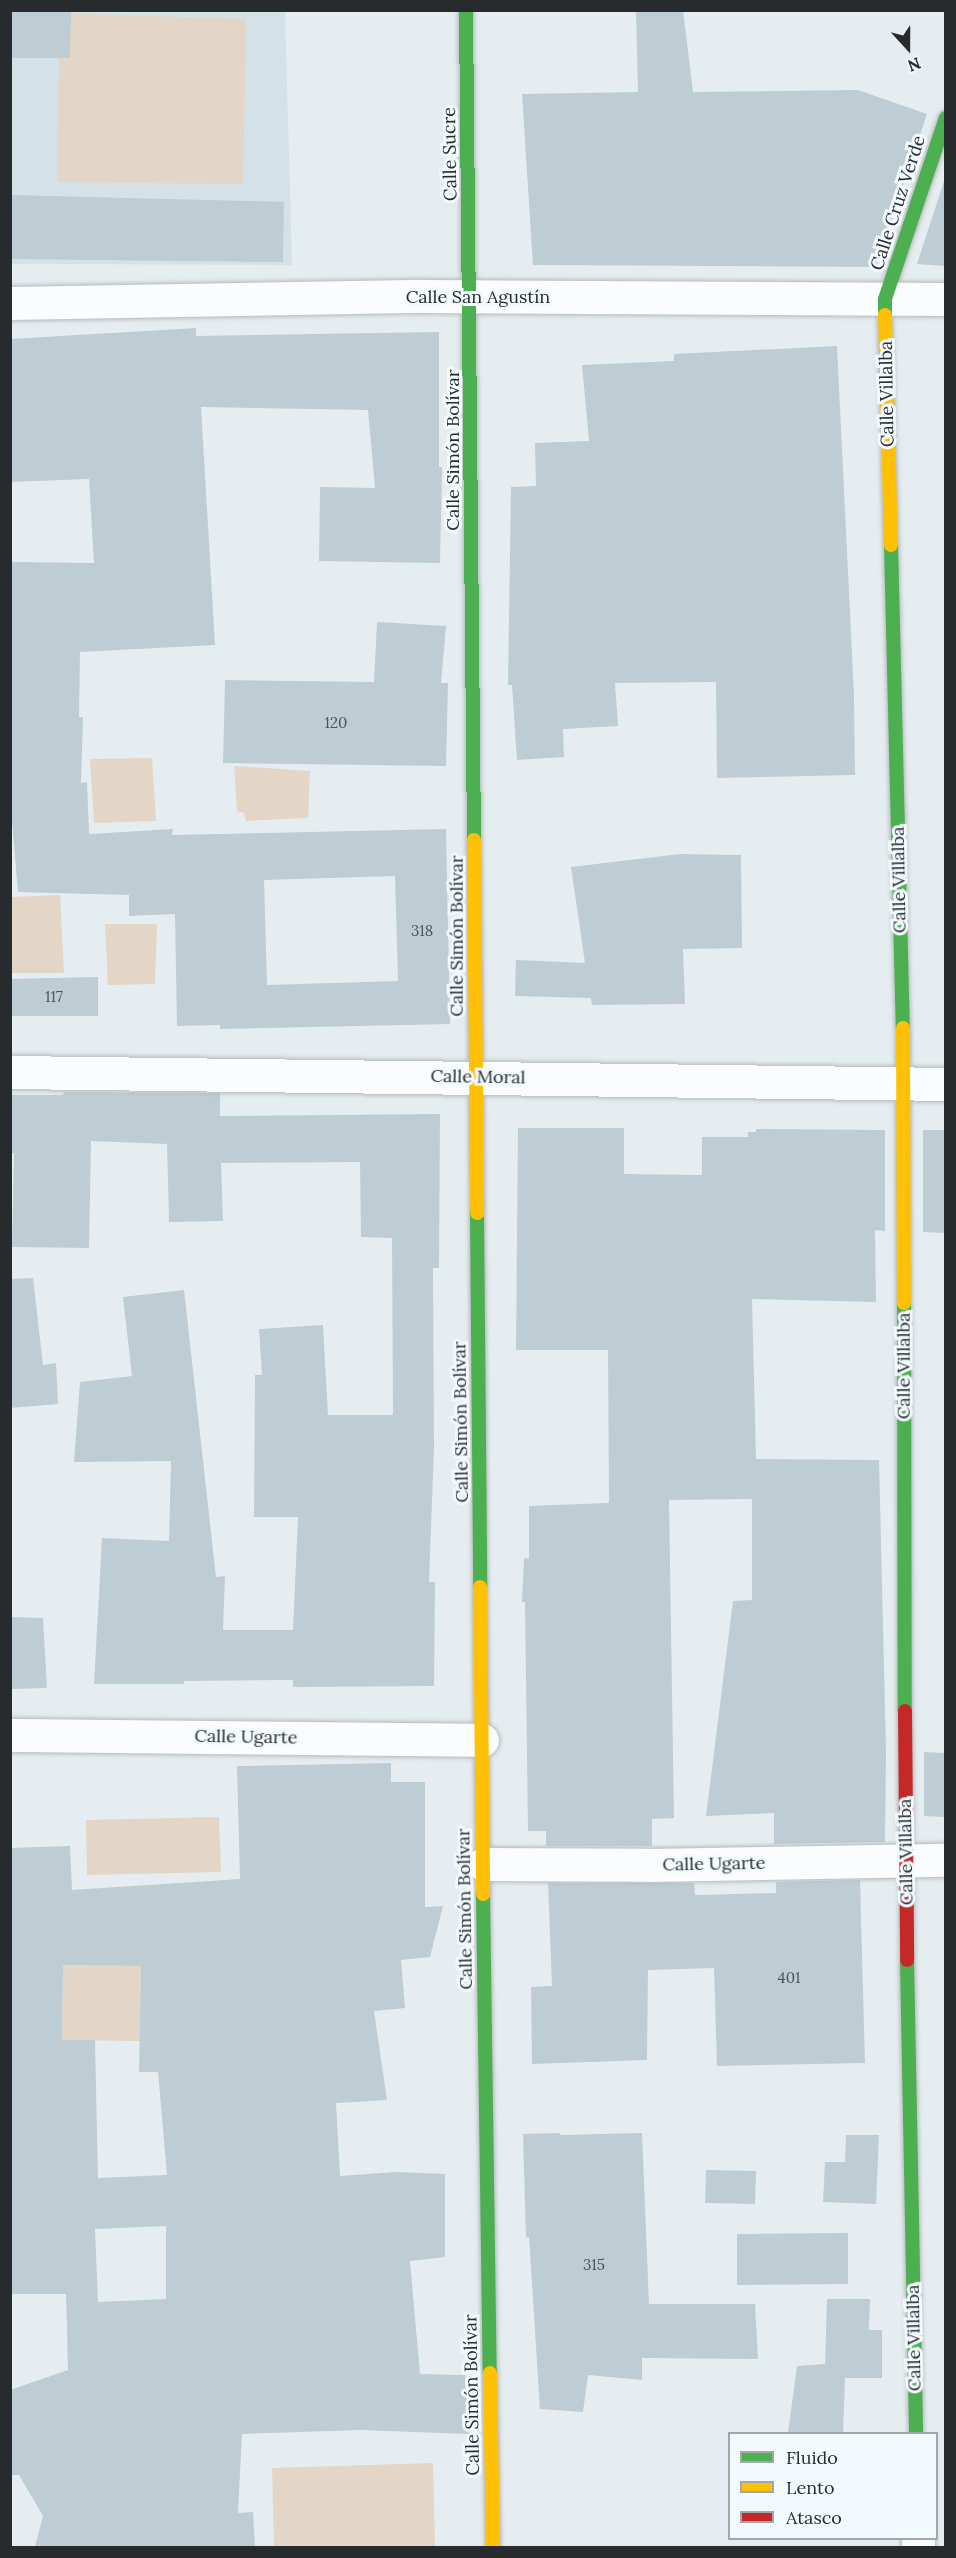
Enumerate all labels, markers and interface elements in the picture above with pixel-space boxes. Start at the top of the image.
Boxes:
north arrow [878,18,938,78]
text: N [905,53,924,76]
street label: Calle Sucre [438,107,462,201]
street label: Calle Cruz Verde [866,133,930,273]
street label: Calle San Agustín [406,286,550,308]
street label: Calle Villalba [875,341,899,447]
street label: Calle Simón Bolívar [442,369,464,531]
house number: 120 [325,714,347,732]
street label: Calle Villalba [887,827,911,933]
street label: Calle Simón Bolívar [446,855,468,1017]
house number: 318 [411,922,433,940]
house number: 117 [45,988,63,1006]
street label: Calle Moral [430,1065,526,1089]
street label: Calle Villalba [893,1313,915,1419]
street label: Calle Simón Bolívar [449,1341,473,1503]
street label: Calle Ugarte [194,1725,298,1749]
street label: Calle Villalba [894,1799,918,1905]
street label: Calle Simón Bolívar [453,1828,477,1990]
street label: Calle Ugarte [662,1852,766,1876]
house number: 401 [778,1969,800,1987]
house number: 315 [583,2256,605,2274]
street label: Calle Villalba [902,2285,926,2391]
street label: Calle Simón Bolívar [460,2314,484,2476]
legend [728,2432,938,2540]
text: Fluido [786,2446,838,2469]
text: Lento [786,2476,834,2499]
text: Atasco [786,2506,842,2529]

